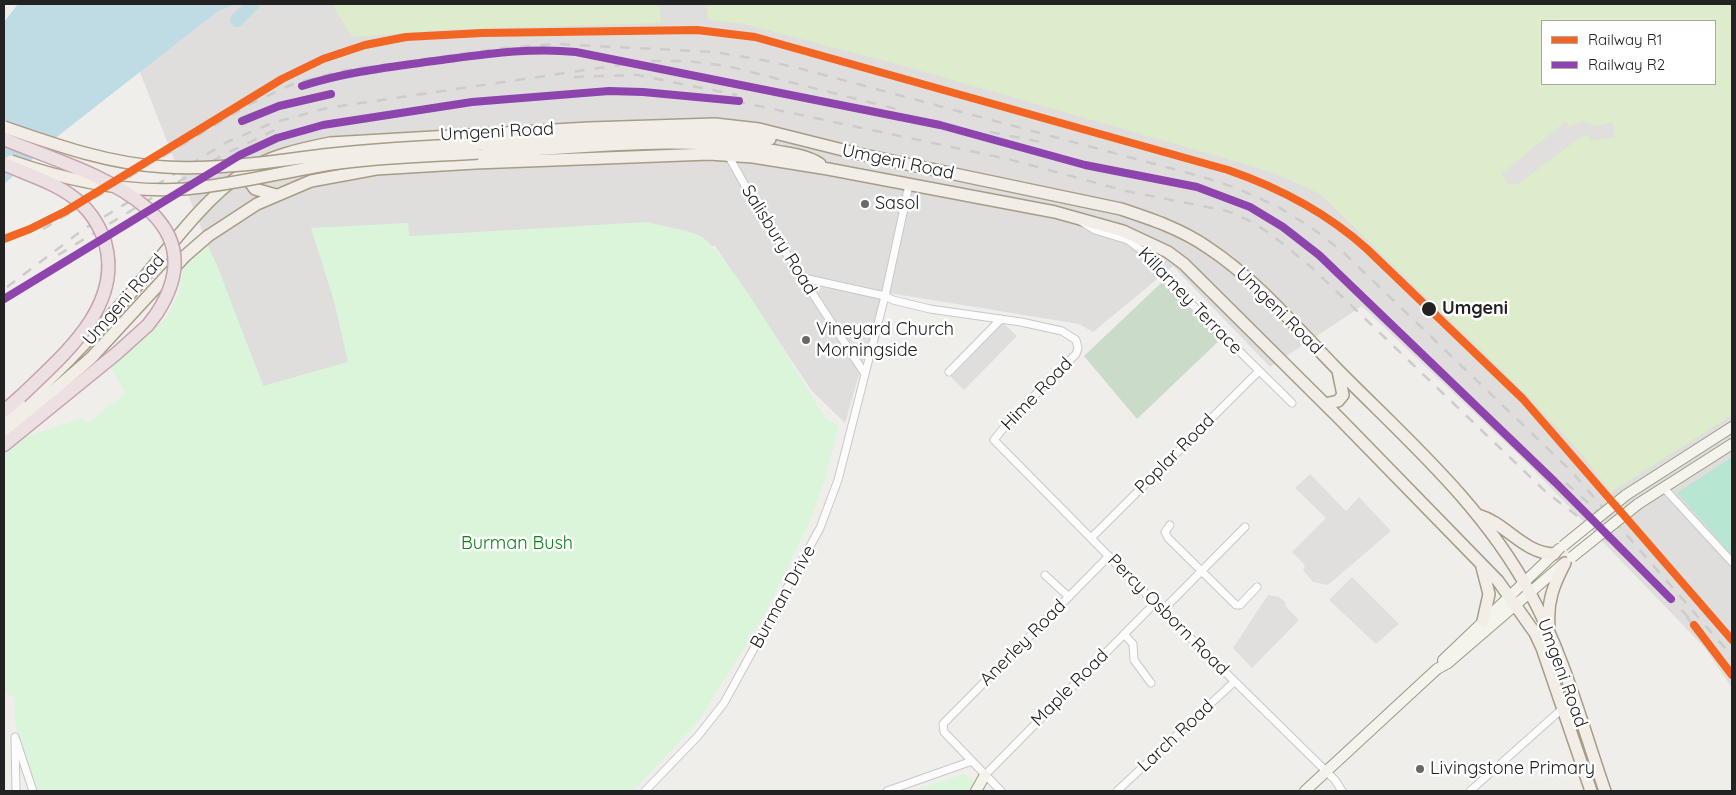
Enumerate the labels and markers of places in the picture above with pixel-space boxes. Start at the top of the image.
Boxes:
place label: Sasol [875,193,919,215]
marker: Sasol [859,198,871,210]
place label: Umgeni [1442,298,1508,320]
marker: Umgeni [1420,300,1438,318]
place label: Vineyard Church Morningside [816,319,954,362]
marker: Vineyard Church Morningside [800,334,812,346]
place label: Livingstone Primary [1430,758,1595,780]
marker: Livingstone Primary [1414,763,1426,775]

